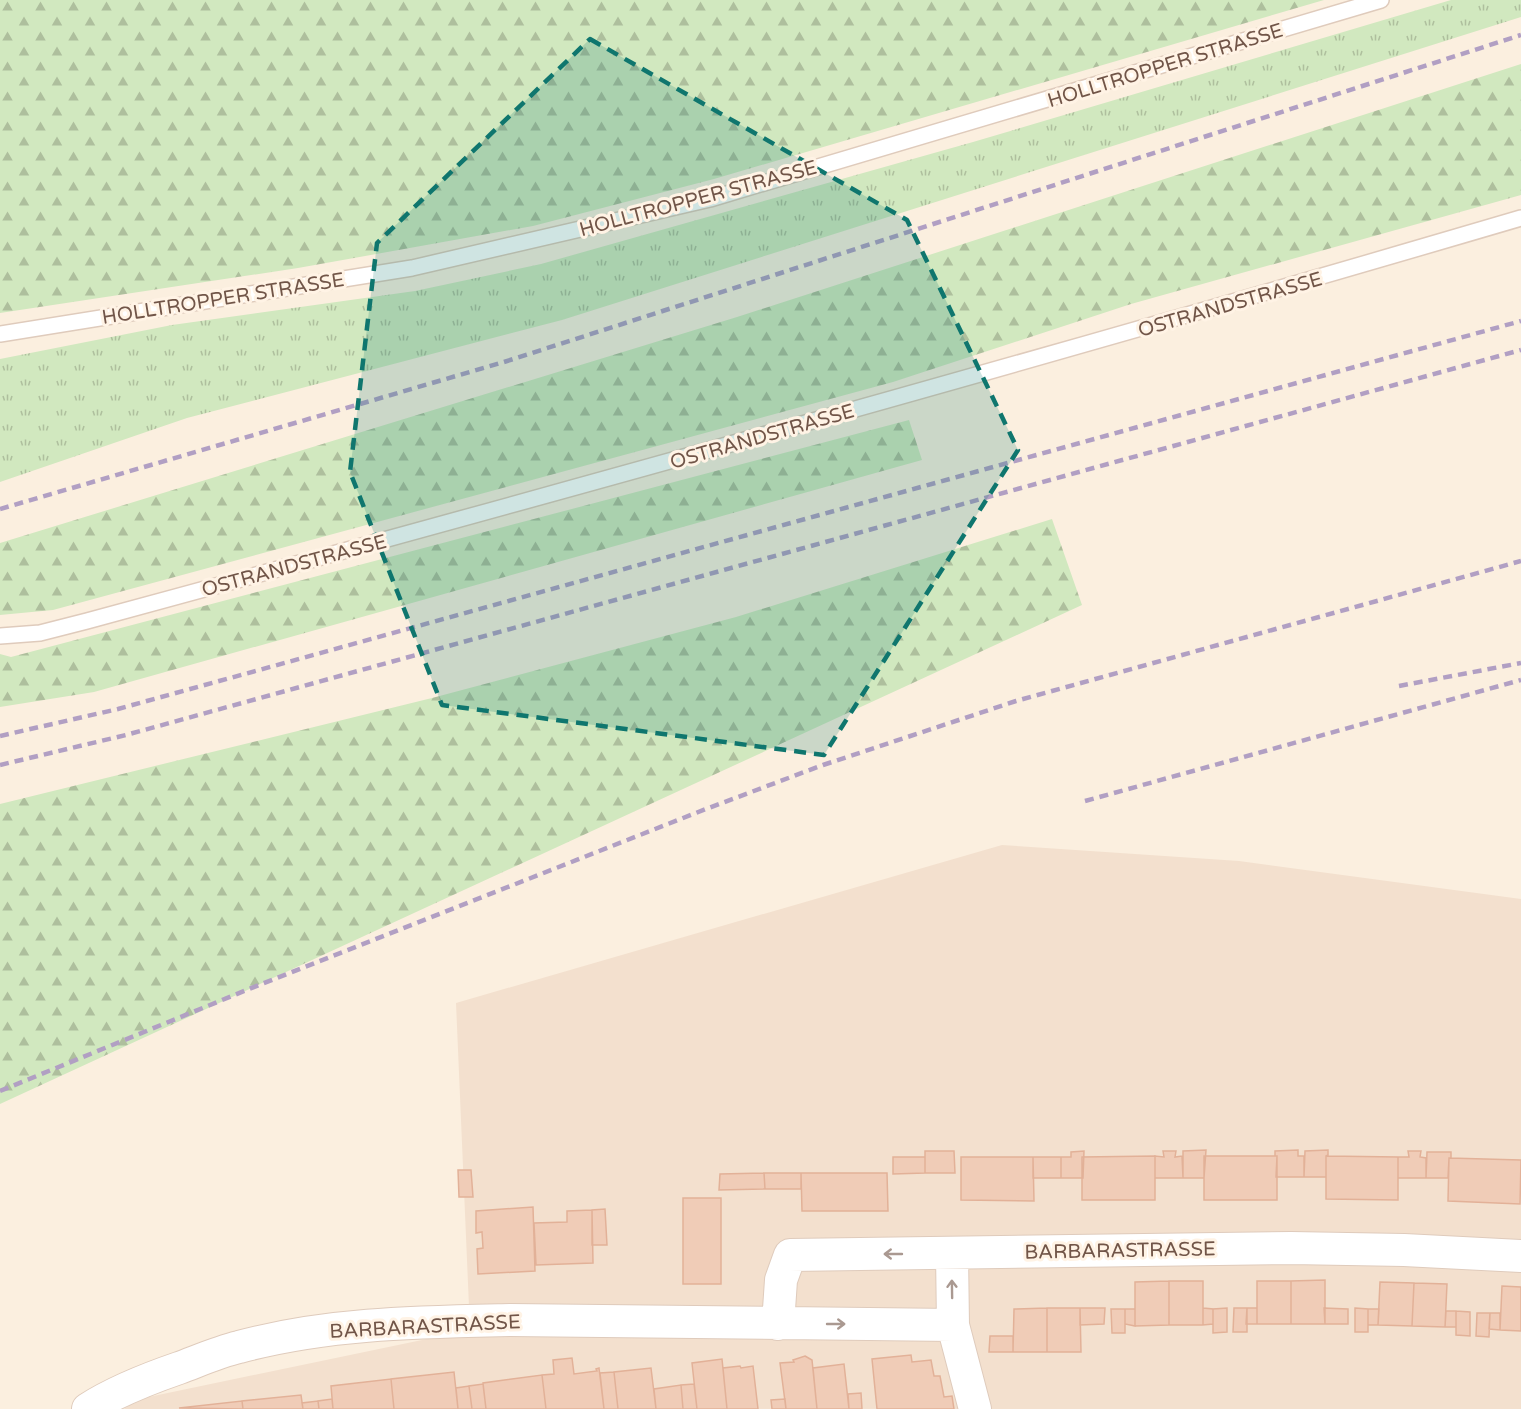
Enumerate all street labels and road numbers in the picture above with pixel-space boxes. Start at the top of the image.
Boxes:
street label: HOLLTROPPER STRASSE [1045,19,1286,113]
street label: HOLLTROPPER STRASSE [577,156,820,242]
street label: OSTRANDSTRASSE [1135,267,1325,343]
street label: HOLLTROPPER STRASSE [100,268,346,330]
street label: OSTRANDSTRASSE [667,399,857,475]
street label: OSTRANDSTRASSE [199,530,389,602]
street label: BARBARASTRASSE [1024,1237,1216,1265]
street label: BARBARASTRASSE [329,1310,521,1344]

